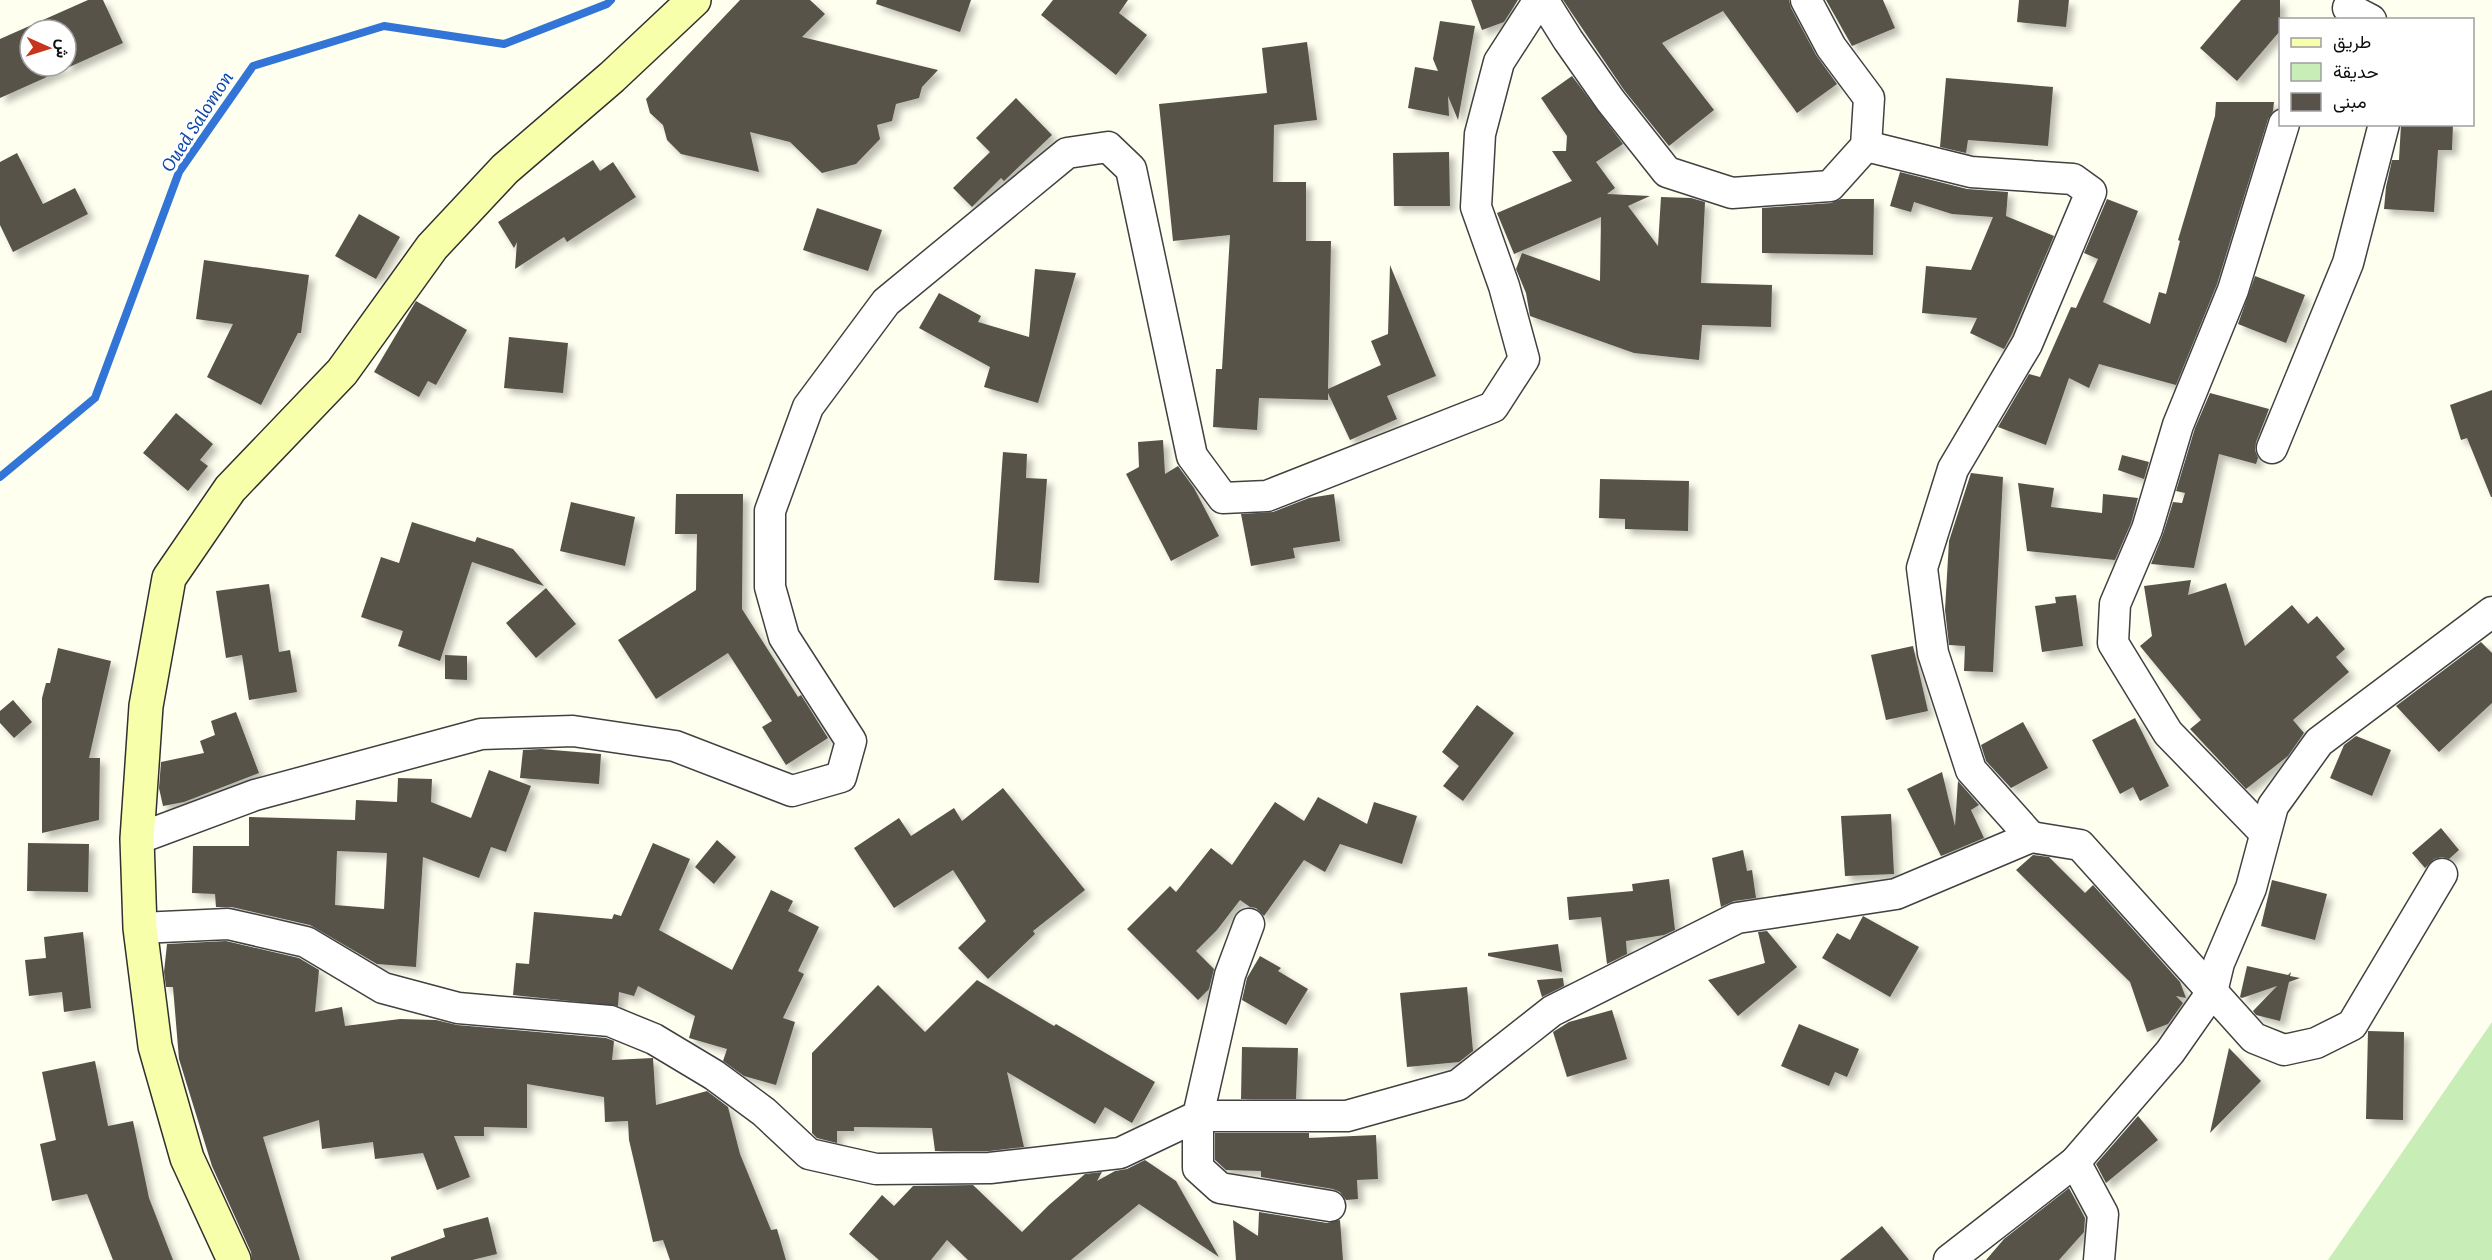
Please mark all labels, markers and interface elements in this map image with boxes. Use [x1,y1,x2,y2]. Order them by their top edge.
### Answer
north arrow [18,18,78,78]
legend [2279,18,2474,126]
text: طريق [2333,27,2371,54]
text: ش [51,39,76,59]
text: حديقة [2333,57,2379,84]
water label: Oued Salomon [153,65,239,177]
text: مبنى [2333,87,2367,114]

